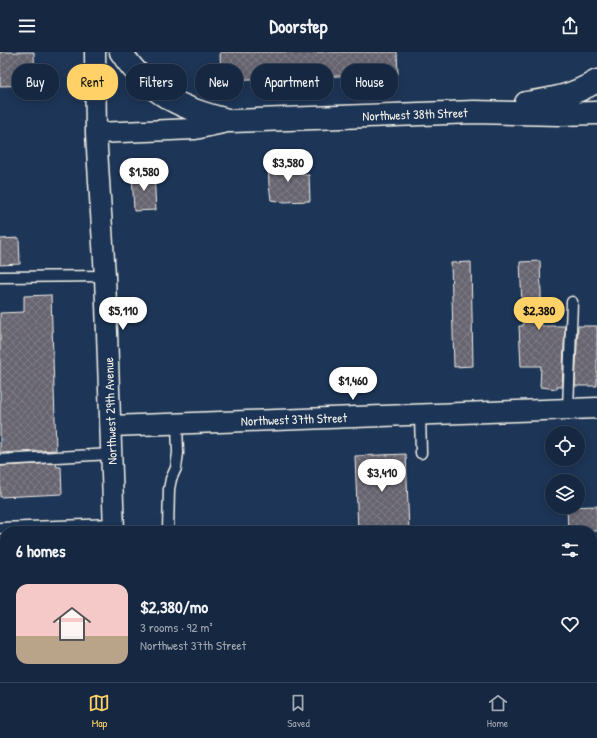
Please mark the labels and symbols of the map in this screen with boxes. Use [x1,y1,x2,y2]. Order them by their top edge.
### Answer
street label: Northwest 38th Street [362,103,468,125]
pin: $3,580 [255,149,321,183]
pin: $1,580 [111,158,177,192]
pin: $5,110 [90,297,156,331]
pin: $2,380 [506,297,572,331]
street label: Northwest 29th Avenue [99,357,121,465]
pin: $1,460 [320,367,386,401]
street label: Northwest 37th Street [241,408,348,430]
pin: $3,410 [349,459,415,493]

